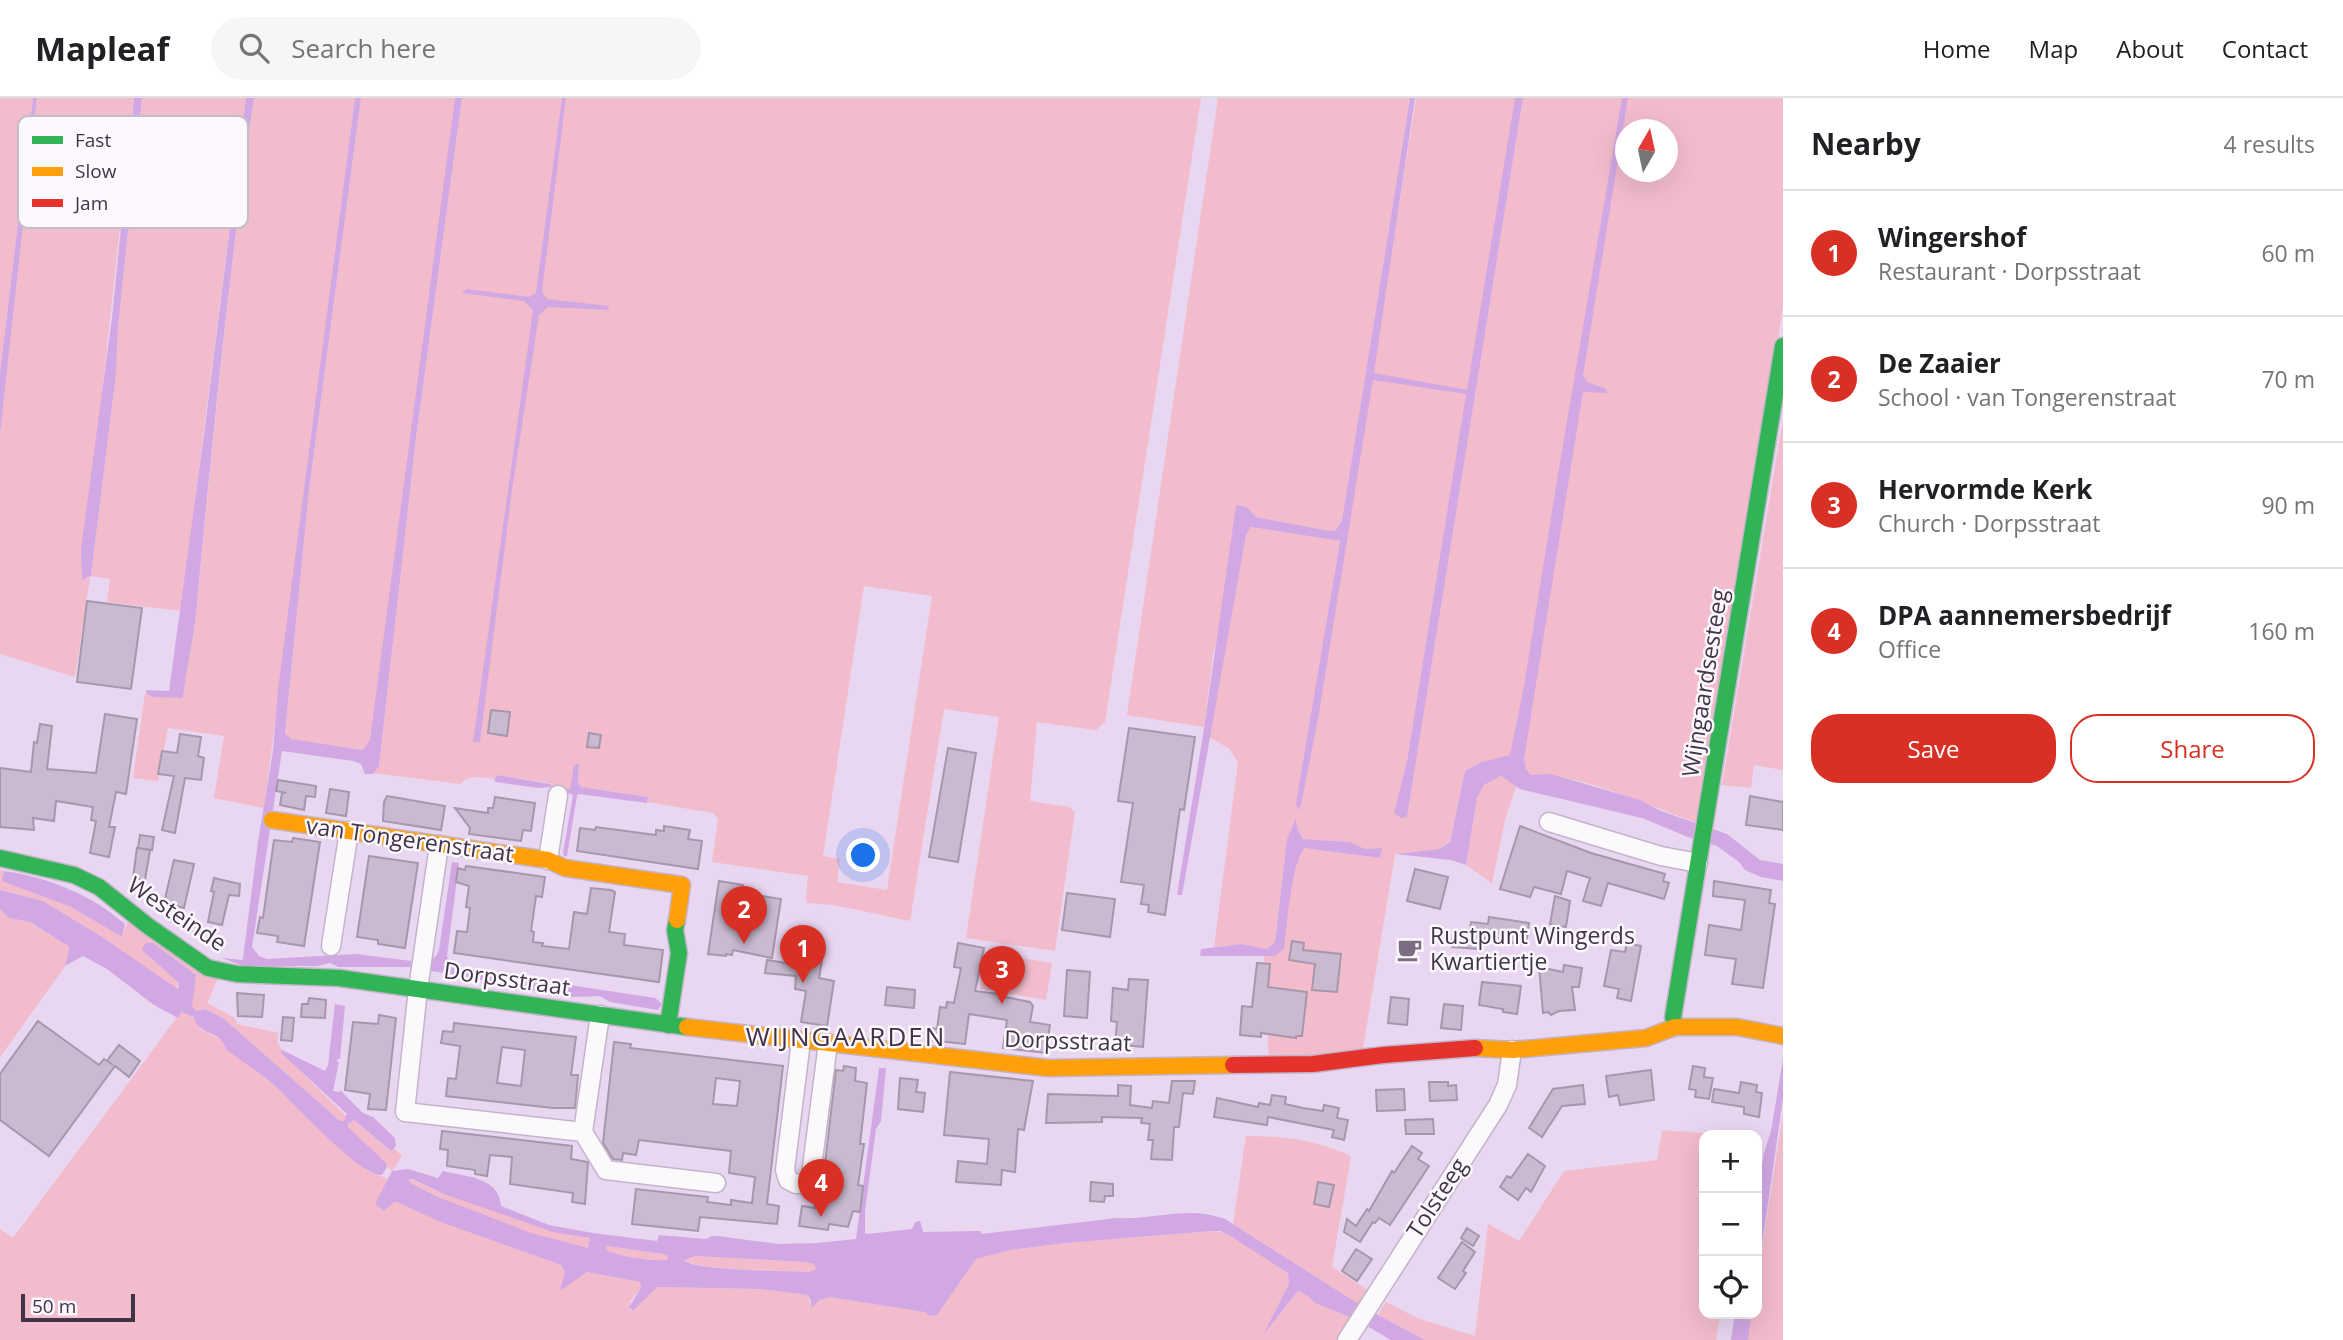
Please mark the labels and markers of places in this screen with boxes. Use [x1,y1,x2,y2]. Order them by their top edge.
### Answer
pin: 2 [721,886,767,944]
place label: Rustpunt Wingerds Kwartiertje [1430,919,1635,977]
pin: 1 [780,925,826,983]
cafe icon: Rustpunt Wingerds Kwartiertje [1396,935,1424,963]
pin: 3 [979,946,1025,1004]
pin: 4 [798,1159,844,1217]

